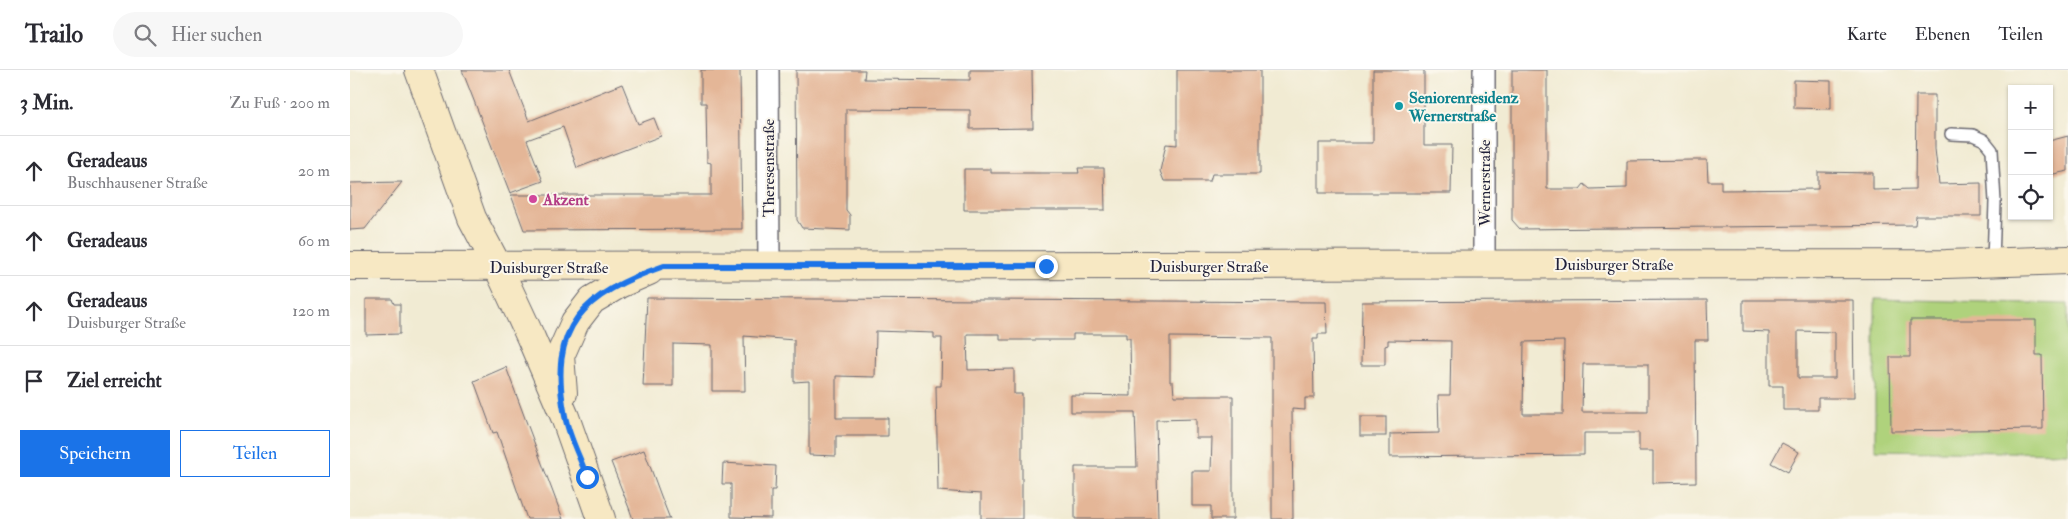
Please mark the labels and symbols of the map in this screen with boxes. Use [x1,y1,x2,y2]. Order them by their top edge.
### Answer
place label: Seniorenresidenz Wernerstraße [1408,88,1519,126]
marker: Seniorenresidenz Wernerstraße [1393,100,1405,112]
street label: Theresenstraße [759,118,779,217]
street label: Wernerstraße [1475,139,1495,227]
place label: Akzent [542,190,589,210]
marker: Akzent [527,193,539,205]
route end [1035,255,1058,278]
street label: Duisburger Straße [1555,255,1674,275]
street label: Duisburger Straße [1150,257,1269,277]
street label: Duisburger Straße [490,258,609,278]
route start [576,466,599,489]

